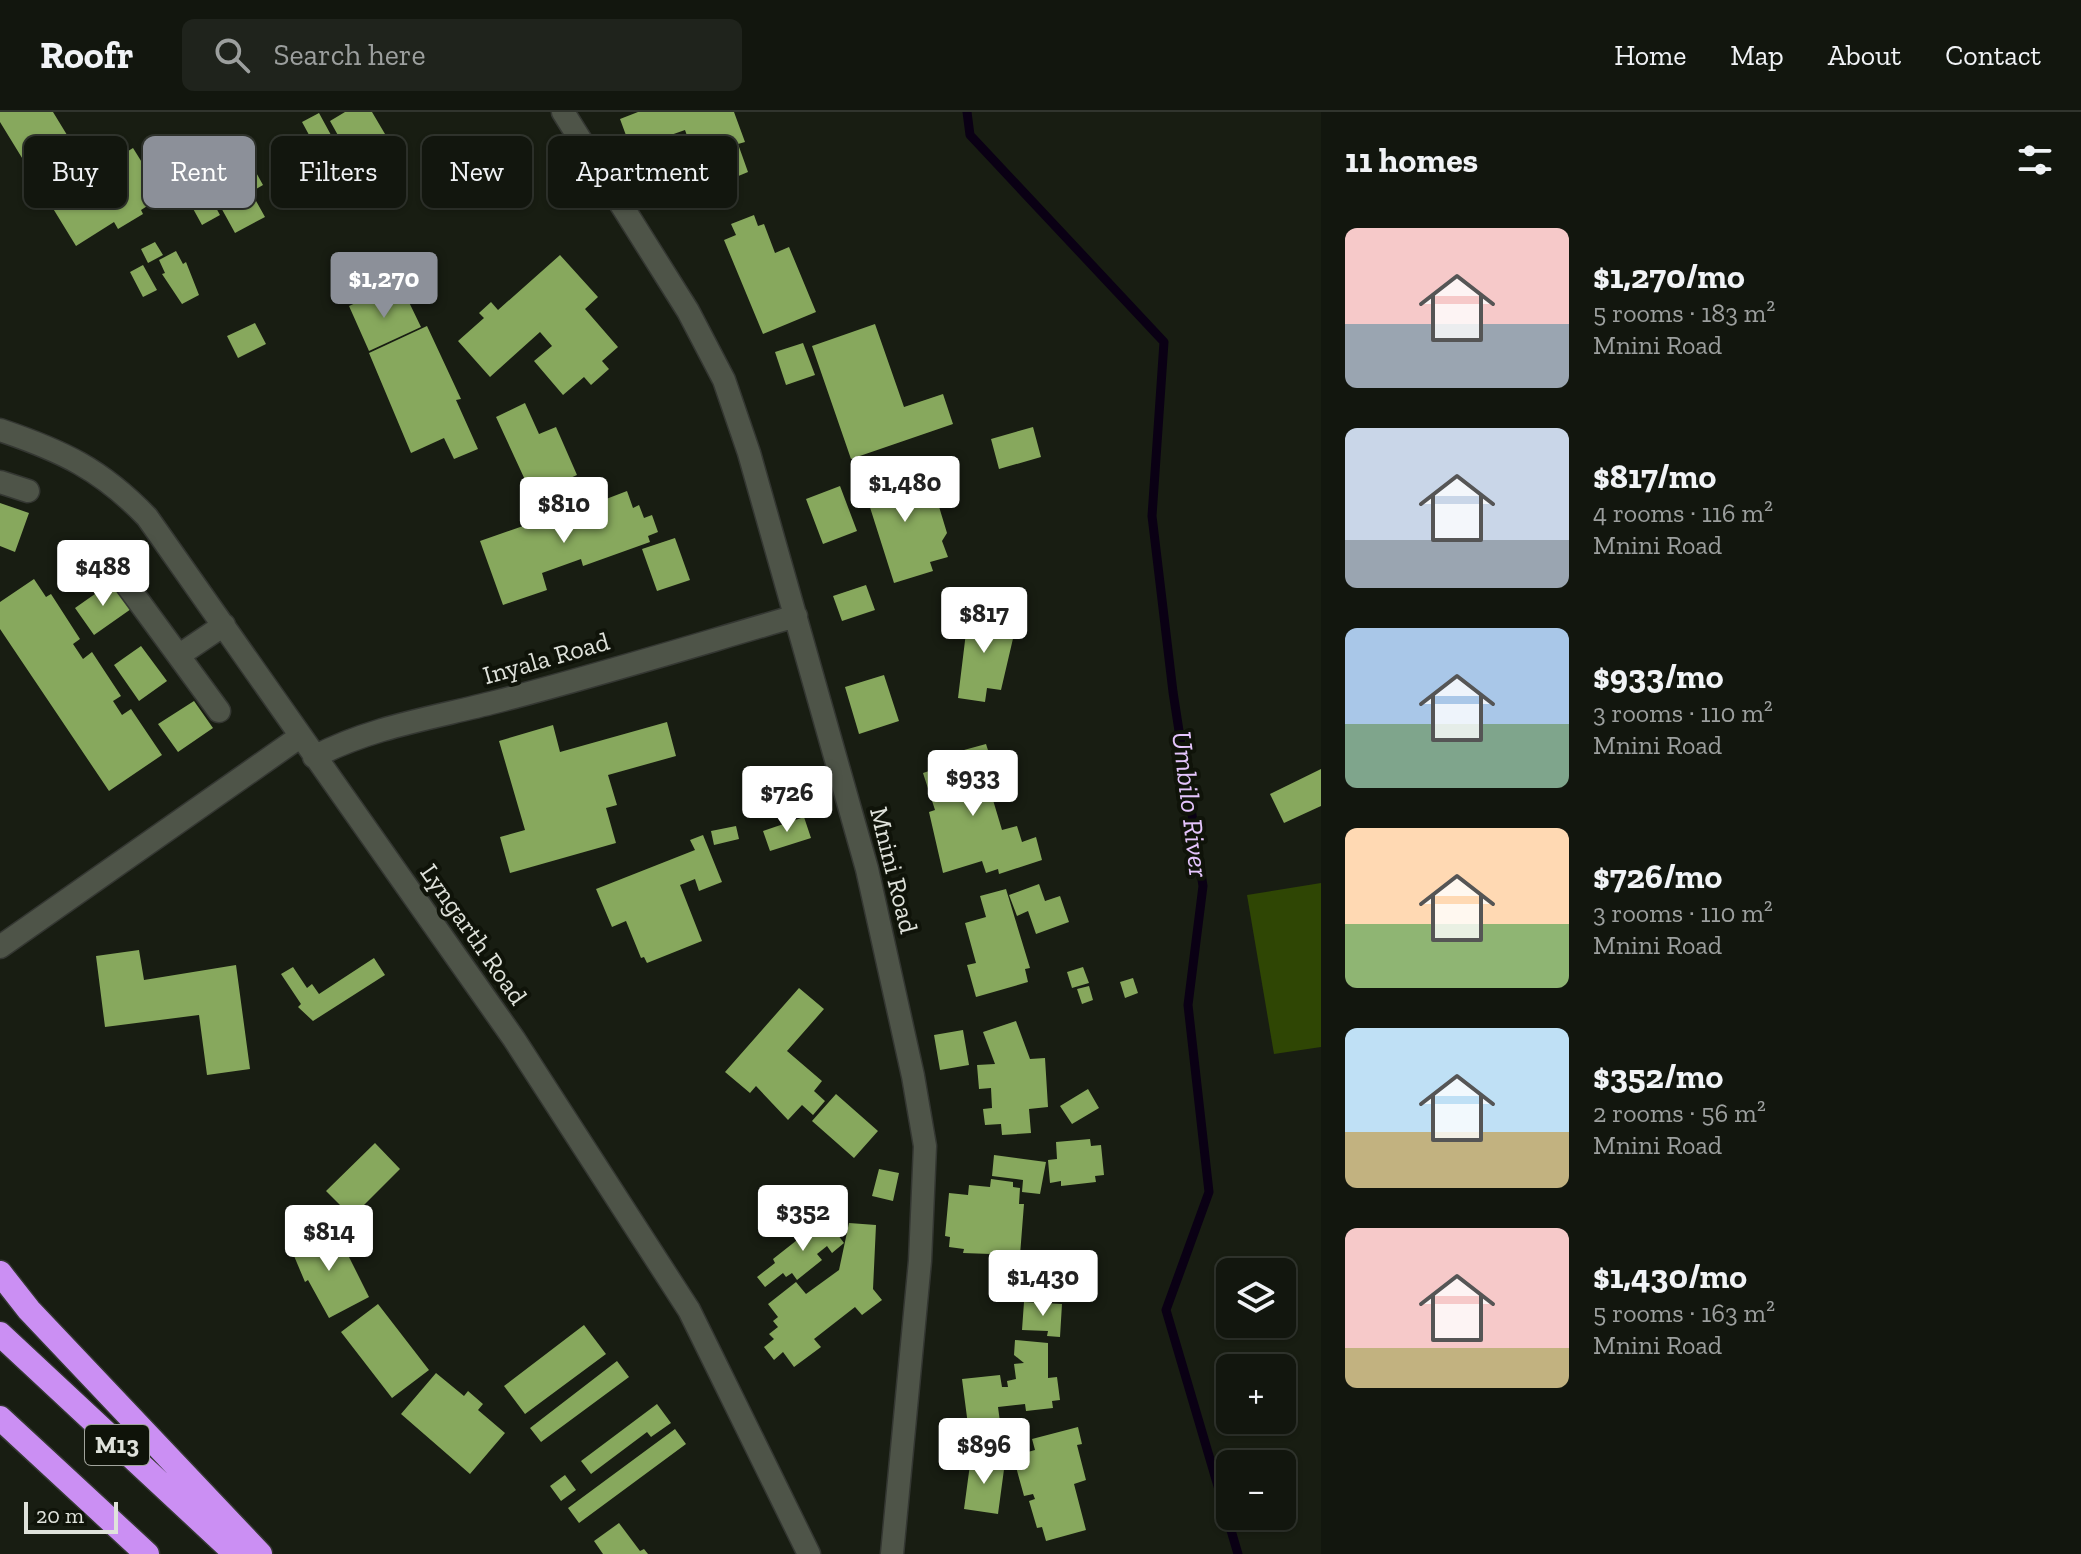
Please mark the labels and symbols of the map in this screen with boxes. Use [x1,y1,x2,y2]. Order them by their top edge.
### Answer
pin: $1,270 [319,252,449,320]
pin: $1,480 [840,456,970,524]
pin: $810 [517,477,611,545]
pin: $488 [56,540,150,608]
pin: $817 [937,587,1031,655]
street label: Inyala Road [479,625,613,691]
water label: Umbilo River [1165,729,1216,879]
pin: $933 [926,750,1020,818]
pin: $726 [740,766,834,834]
street label: Mnini Road [863,803,925,937]
street label: Lyngarth Road [414,857,534,1011]
pin: $352 [756,1185,850,1253]
pin: $814 [282,1205,376,1273]
pin: $1,430 [978,1250,1108,1318]
pin: $896 [937,1418,1031,1486]
road number: M13 [85,1425,149,1465]
scale bar [24,1498,118,1534]

